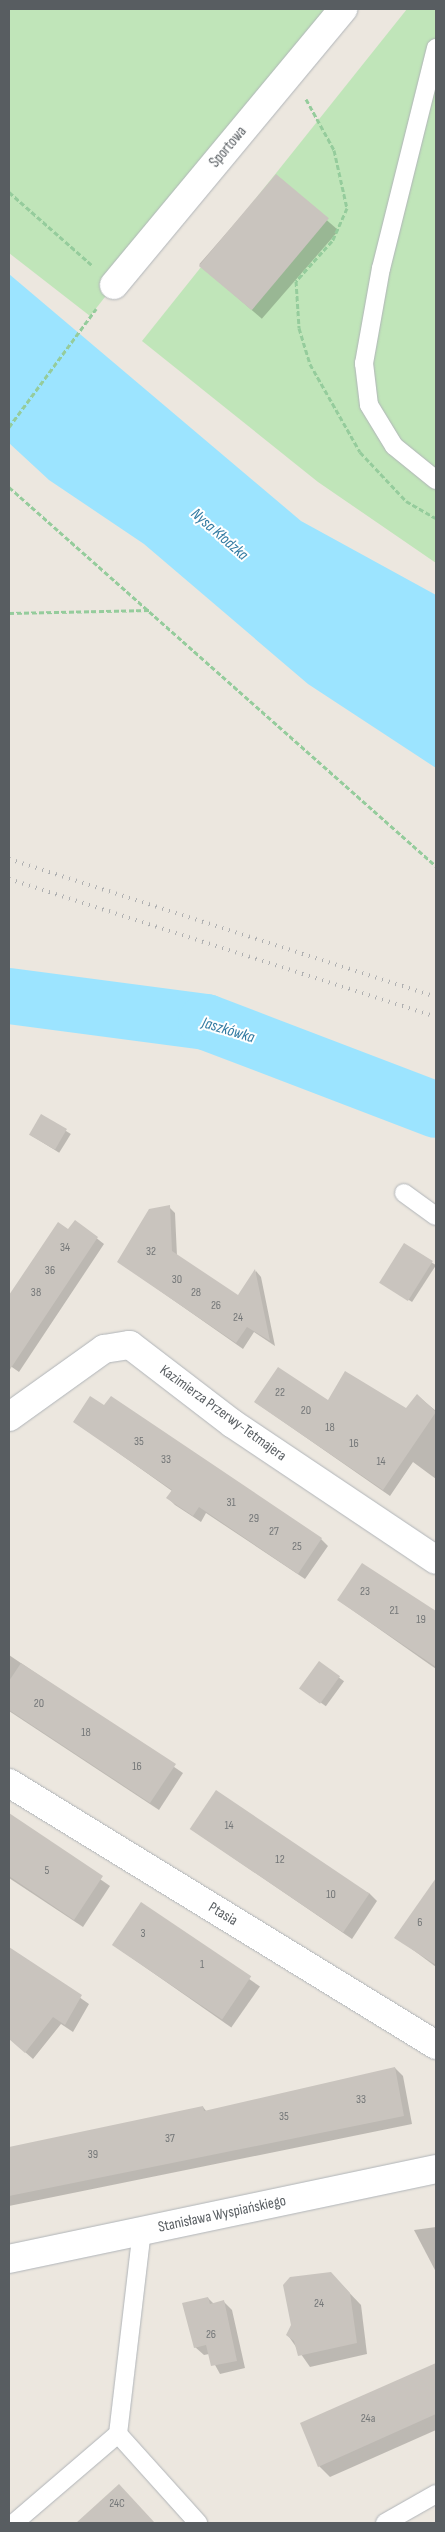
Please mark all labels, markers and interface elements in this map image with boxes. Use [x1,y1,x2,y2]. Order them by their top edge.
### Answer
street label: Sportowa [206,123,250,171]
water label: Nysa Kłodzka [186,505,252,565]
water label: Jaszkówka [199,1014,257,1048]
house number: 34 [60,1241,70,1255]
house number: 32 [146,1245,156,1259]
house number: 36 [45,1264,55,1278]
house number: 30 [172,1273,182,1287]
house number: 38 [31,1286,41,1300]
house number: 28 [191,1286,201,1300]
house number: 26 [211,1299,221,1313]
house number: 24 [233,1311,243,1325]
street label: Kazimierza Przerwy-Tetmajera [156,1361,290,1465]
house number: 22 [275,1386,285,1400]
house number: 20 [301,1404,311,1418]
house number: 18 [325,1421,335,1435]
house number: 35 [134,1435,144,1449]
house number: 16 [349,1437,359,1451]
house number: 33 [161,1453,171,1467]
house number: 14 [376,1455,386,1469]
house number: 31 [226,1496,236,1510]
house number: 29 [249,1512,259,1526]
house number: 27 [269,1525,279,1539]
house number: 25 [292,1540,302,1554]
house number: 23 [360,1585,370,1599]
house number: 21 [389,1604,399,1618]
house number: 19 [416,1613,426,1627]
house number: 20 [34,1697,44,1711]
house number: 18 [81,1726,91,1740]
house number: 16 [132,1760,142,1774]
house number: 14 [224,1819,234,1833]
house number: 12 [275,1853,285,1867]
house number: 5 [45,1864,49,1878]
house number: 10 [326,1888,336,1902]
street label: Ptasia [205,1898,241,1930]
house number: 6 [417,1916,423,1930]
house number: 3 [140,1927,146,1941]
house number: 1 [200,1958,204,1972]
house number: 33 [356,2093,366,2107]
house number: 35 [279,2110,289,2124]
house number: 37 [165,2132,175,2146]
house number: 39 [88,2148,98,2162]
street label: Stanisława Wyspiańskiego [156,2192,288,2236]
house number: 24 [314,2297,324,2311]
house number: 26 [206,2328,216,2342]
house number: 24a [361,2412,375,2426]
house number: 24C [109,2497,125,2511]

